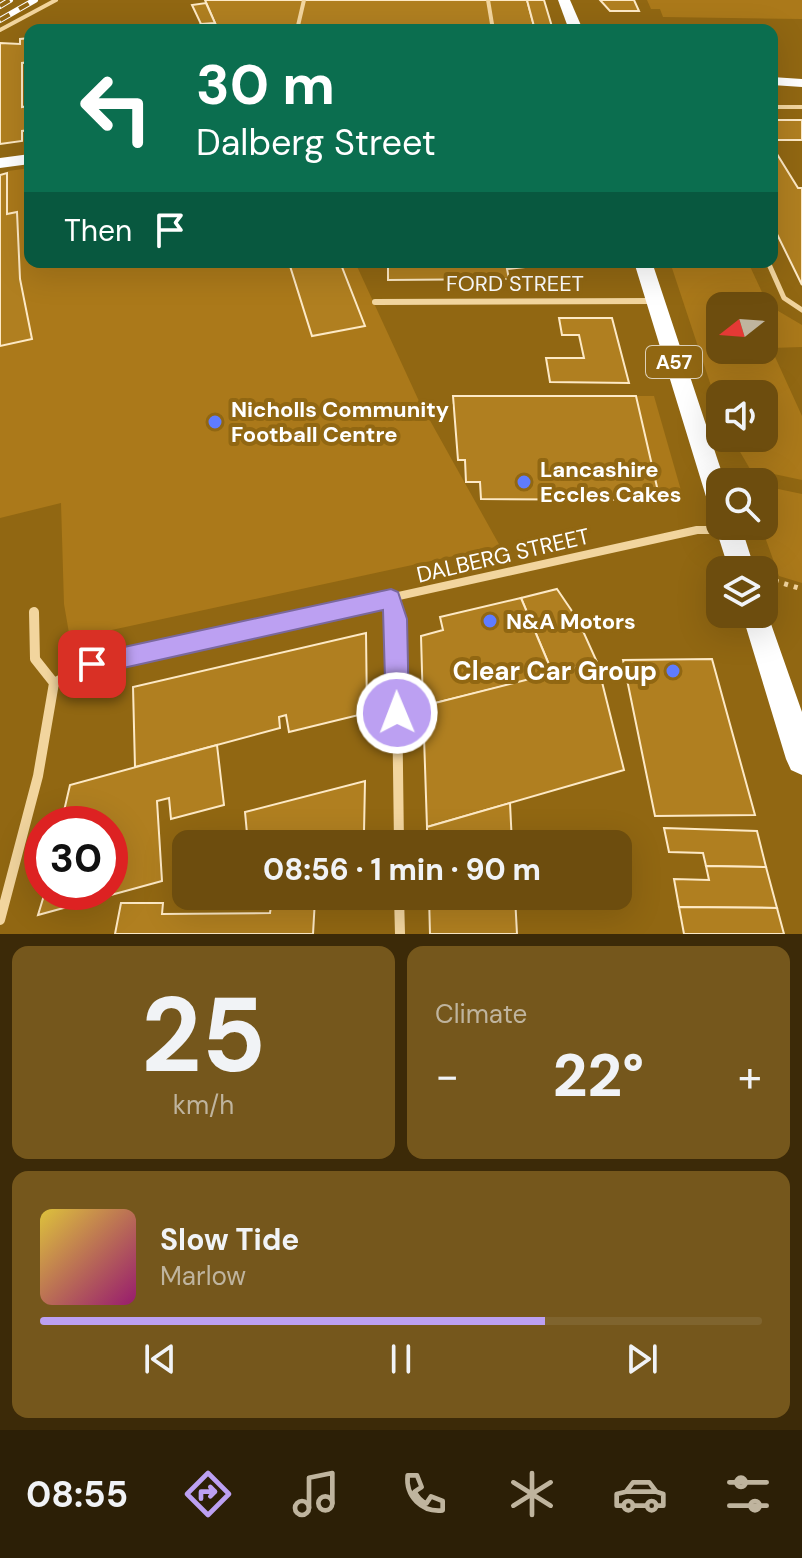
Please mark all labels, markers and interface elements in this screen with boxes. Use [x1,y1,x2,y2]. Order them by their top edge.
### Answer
text: 30 m [196,48,335,121]
icon: left [64,56,168,160]
text: Dalberg Street [196,119,436,166]
icon: arrive [148,208,192,252]
text: Then [64,211,132,250]
street label: FORD STREET [446,269,584,298]
north arrow [706,292,778,364]
map controls [706,292,778,628]
road number: A57 [646,346,702,378]
button: sound [706,380,778,452]
place label: Nicholls Community Football Centre [231,395,449,449]
marker: Nicholls Community Football Centre [206,413,224,431]
place label: Lancashire Eccles Cakes [540,455,681,509]
button: search [706,468,778,540]
marker: Lancashire Eccles Cakes [515,473,533,491]
street label: DALBERG STREET [414,522,592,589]
button: layers [706,556,778,628]
place label: N&A Motors [506,607,636,636]
marker: N&A Motors [481,612,499,630]
pin [58,630,126,698]
icon: arrive [70,642,114,686]
place label: Clear Car Group [453,654,657,688]
marker: Clear Car Group [664,662,682,680]
position arrow [355,671,439,755]
speed limit sign: 30 [24,806,128,910]
text: 08:56 · 1 min · 90 m [263,850,541,889]
text: 25 [141,968,266,1103]
text: Climate [435,997,527,1031]
text: 22° [553,1036,644,1115]
text: − [435,1047,459,1105]
text: + [738,1047,762,1105]
text: km/h [173,1088,234,1122]
text: Slow Tide [160,1220,299,1259]
text: Marlow [160,1259,246,1293]
icon: previous [138,1337,182,1381]
icon: pause [379,1337,423,1381]
icon: next [620,1337,664,1381]
icon: directions [180,1466,236,1522]
icon: music [288,1466,344,1522]
icon: phone [396,1466,452,1522]
icon: climate [504,1466,560,1522]
icon: car [612,1466,668,1522]
icon: filters [720,1466,776,1522]
text: 08:55 [26,1471,128,1518]

